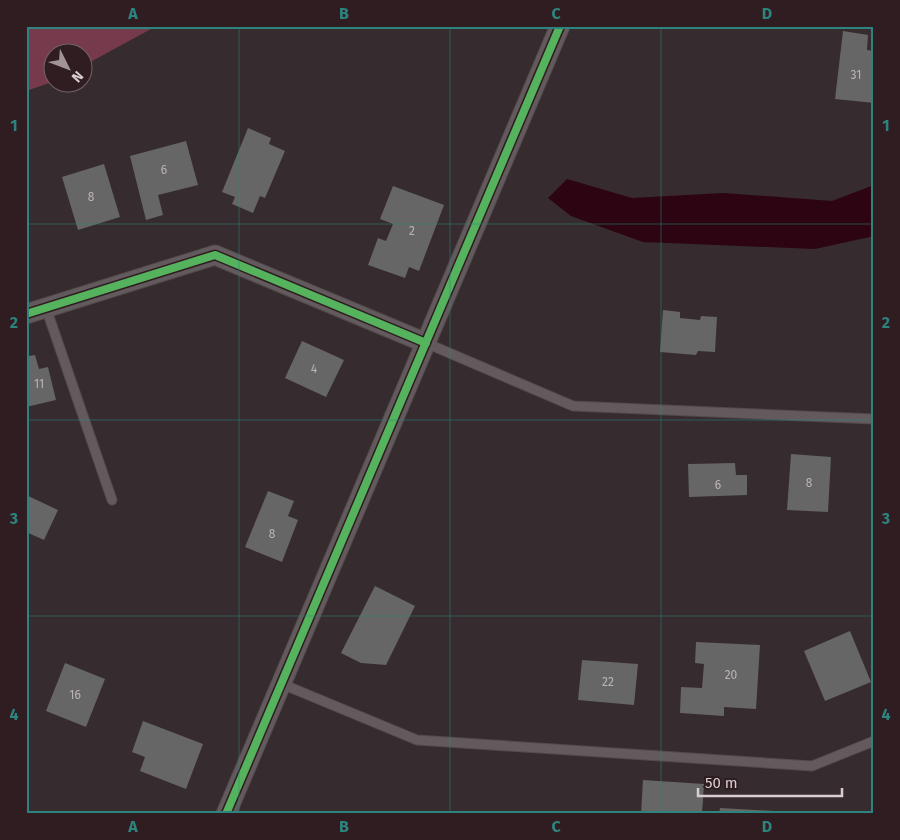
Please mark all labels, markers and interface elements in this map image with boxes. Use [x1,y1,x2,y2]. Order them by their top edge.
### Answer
text: A [127,4,138,23]
text: B [339,4,349,23]
text: C [551,4,561,23]
text: D [762,4,772,23]
north arrow [42,42,92,92]
text: N [68,67,87,86]
house number: 31 [851,68,861,82]
text: 1 [10,116,18,135]
text: 1 [882,116,890,135]
house number: 6 [161,163,167,177]
house number: 8 [88,190,95,204]
house number: 2 [409,224,415,238]
text: 2 [10,313,18,332]
text: 2 [882,313,890,332]
house number: 4 [311,362,318,376]
house number: 11 [34,377,44,391]
house number: 8 [806,476,813,490]
house number: 6 [715,478,721,492]
text: 3 [9,509,18,528]
text: 3 [881,509,890,528]
house number: 8 [269,527,276,541]
house number: 20 [725,668,738,682]
house number: 22 [602,675,614,689]
house number: 16 [69,688,81,702]
text: 4 [9,705,19,724]
text: 4 [881,705,891,724]
scale bar [698,765,841,797]
text: 50 m [705,774,738,792]
text: A [127,817,138,836]
text: B [339,817,349,836]
text: C [551,817,561,836]
text: D [762,817,772,836]

